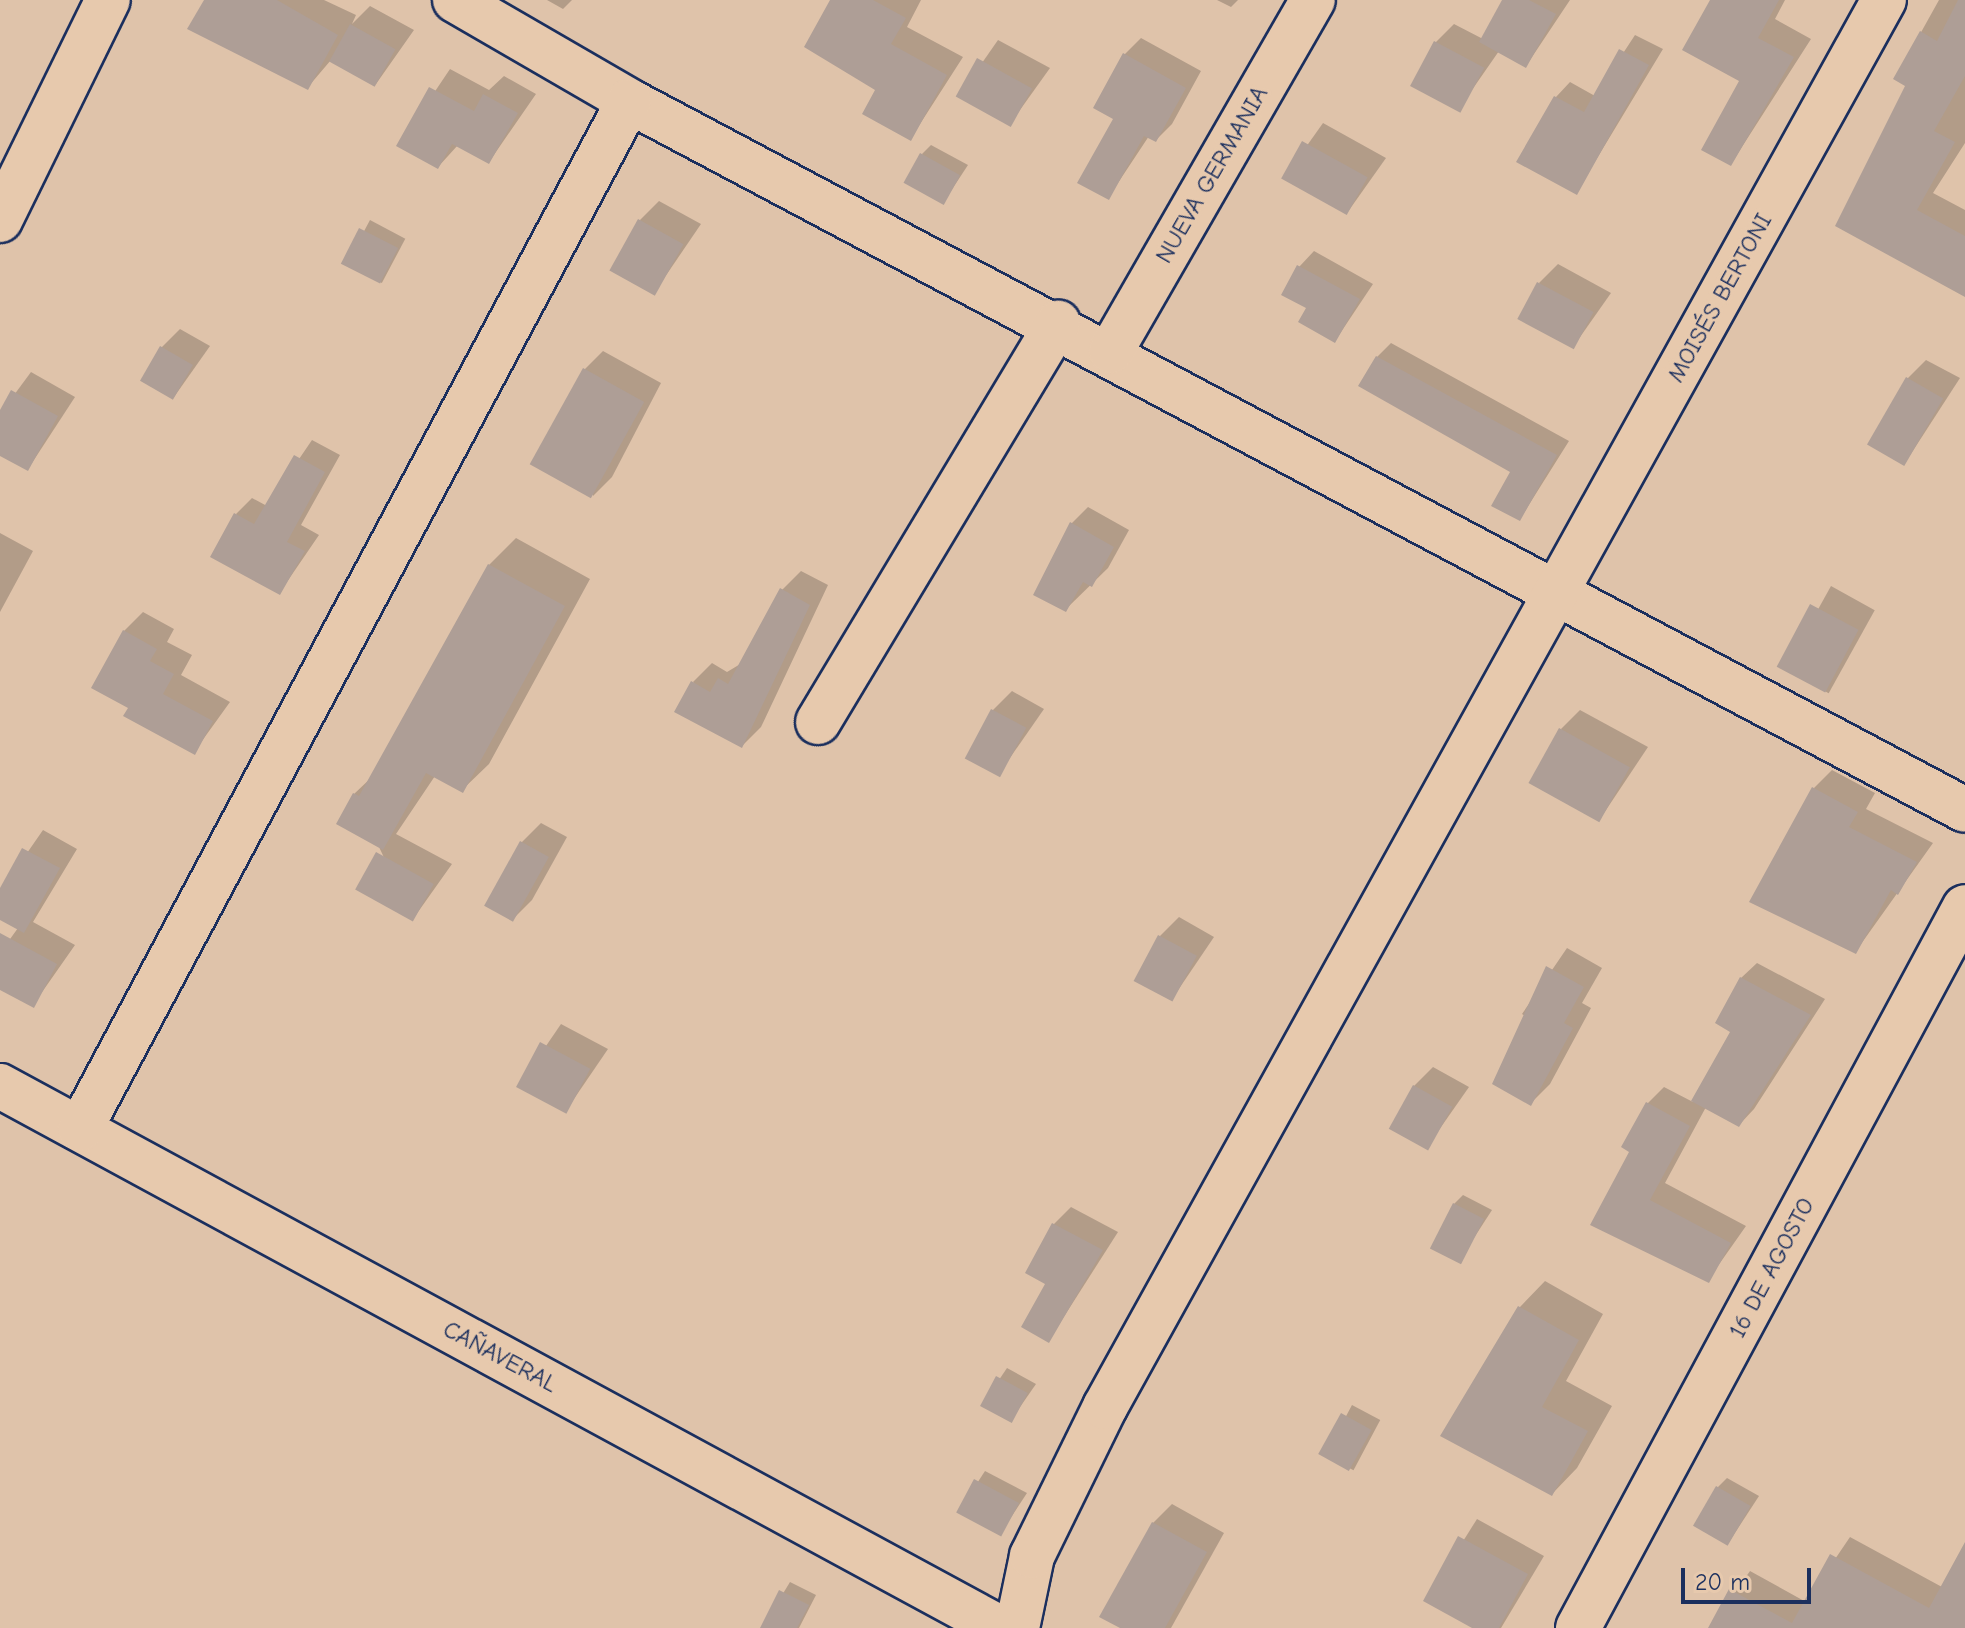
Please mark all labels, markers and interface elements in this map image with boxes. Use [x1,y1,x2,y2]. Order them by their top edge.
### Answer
street label: NUEVA GERMANIA [1150,81,1274,269]
street label: MOISÉS BERTONI [1662,209,1778,387]
street label: 16 DE AGOSTO [1723,1193,1821,1343]
street label: CAÑAVERAL [438,1315,562,1399]
scale bar [1685,1552,1815,1602]
text: 20 m [1695,1568,1750,1596]

